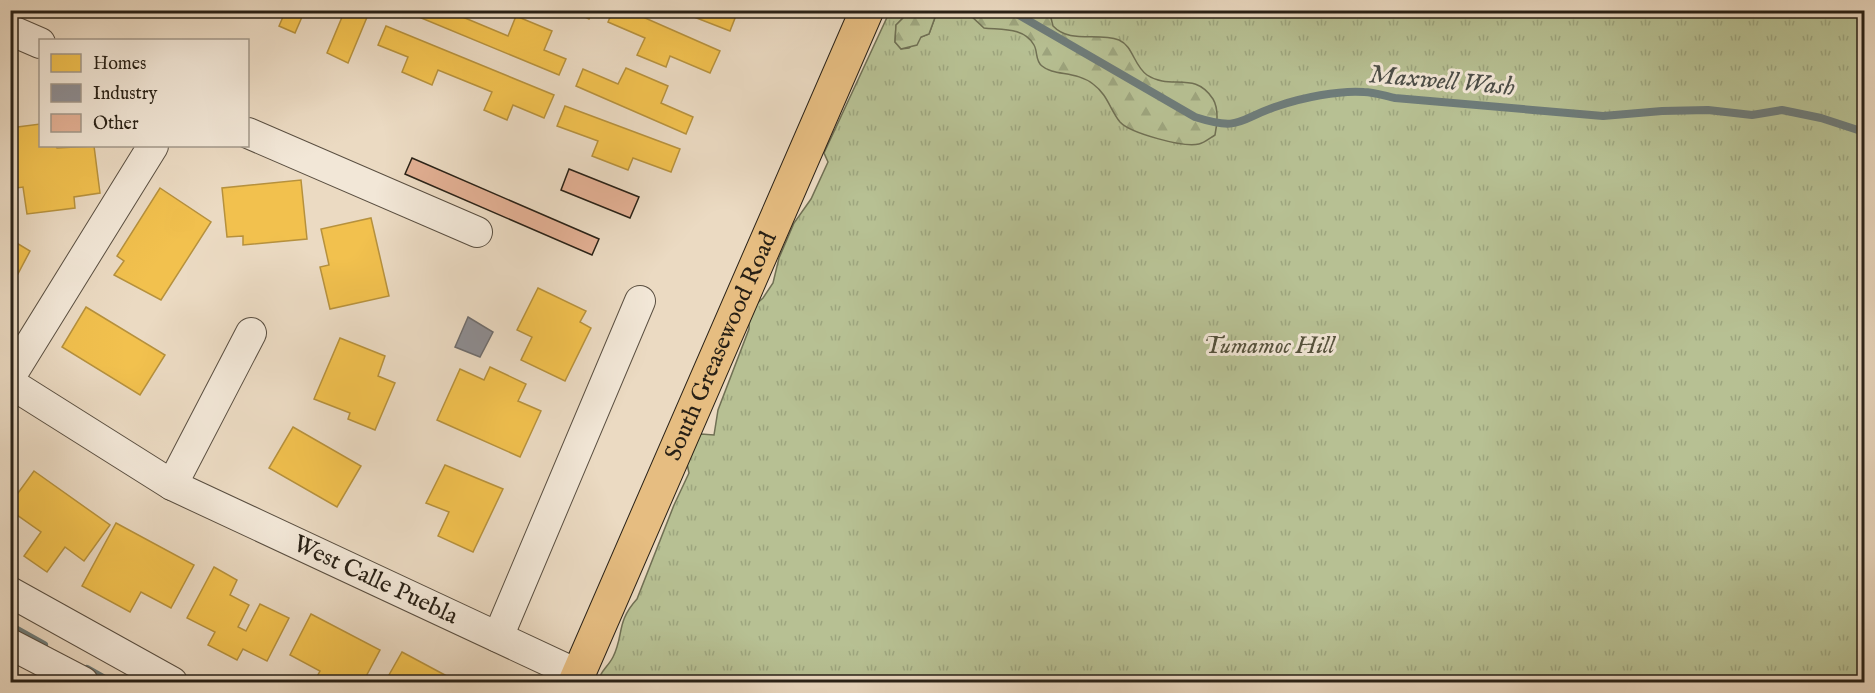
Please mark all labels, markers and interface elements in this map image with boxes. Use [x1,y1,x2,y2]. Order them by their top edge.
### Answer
legend [39,39,249,147]
text: Homes [93,53,146,76]
water label: Maxwell Wash [1368,58,1516,104]
text: Industry [93,83,157,106]
text: Other [93,113,139,136]
street label: South Greasewood Road [658,227,784,465]
park label: Tumamoc Hill [1204,331,1337,362]
street label: West Calle Puebla [288,528,463,632]

